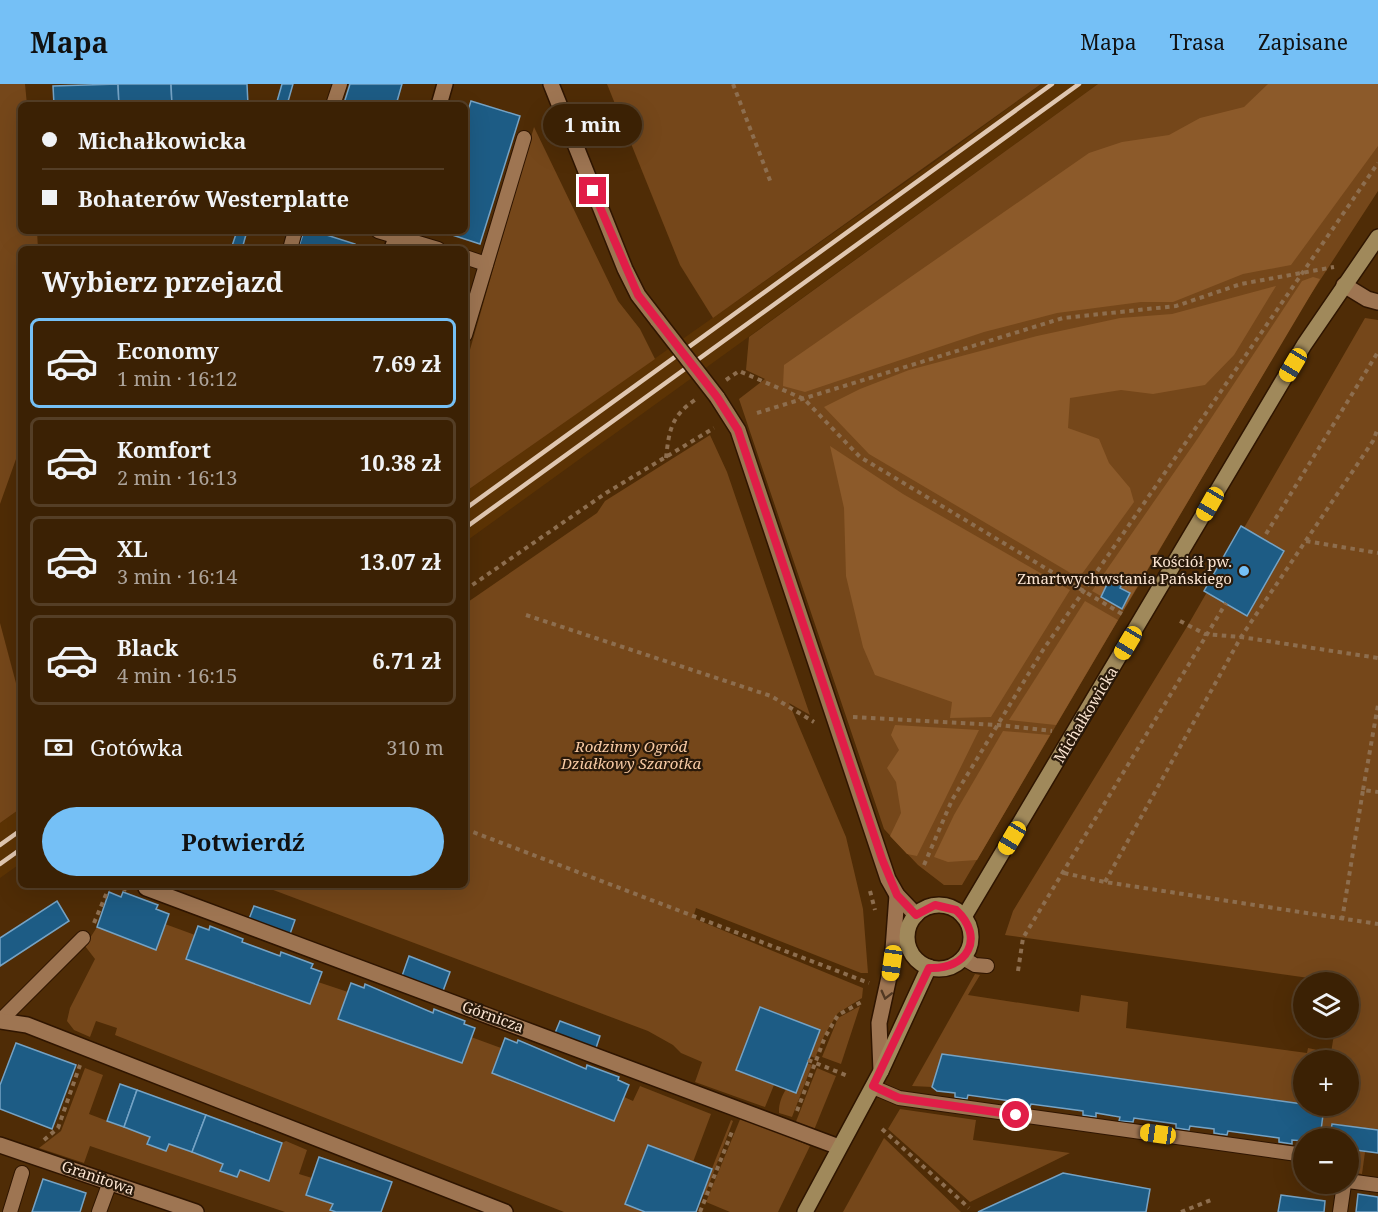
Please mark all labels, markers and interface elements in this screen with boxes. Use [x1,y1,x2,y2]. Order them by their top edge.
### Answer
text: Mapa [30,23,108,61]
text: Mapa [1080,28,1137,56]
text: Trasa [1170,28,1225,56]
text: Zapisane [1258,28,1348,56]
callout: 1 min [544,104,642,146]
text: 1 min [564,111,621,138]
text: Michałkowicka [78,125,246,155]
route end [579,177,606,204]
text: Bohaterów Westerplatte [78,183,349,213]
text: Wybierz przejazd [42,263,283,300]
text: Economy [117,335,219,365]
icon: car [45,336,99,390]
car [1276,345,1310,385]
text: 7.69 zł [372,348,441,378]
text: 1 min · 16:12 [117,365,237,392]
text: Komfort [117,434,211,464]
icon: car [45,435,99,489]
text: 10.38 zł [360,447,441,477]
text: 2 min · 16:13 [117,464,237,491]
car [1193,484,1227,524]
text: XL [117,533,148,563]
icon: car [45,534,99,588]
text: 13.07 zł [360,546,441,576]
place label: Kościół pw. Zmartwychwstania Pańskiego [1017,551,1232,588]
text: 3 min · 16:14 [117,563,237,590]
marker: Kościół pw. Zmartwychwstania Pańskiego [1237,564,1251,578]
car [1111,623,1145,663]
text: Black [117,632,178,662]
icon: car [45,633,99,687]
text: 6.71 zł [372,645,441,675]
text: 4 min · 16:15 [117,662,237,689]
street label: Michałkowicka [1049,663,1122,766]
icon: cash [42,731,75,764]
text: Gotówka [90,732,183,762]
text: 310 m [386,734,444,761]
park label: Rodzinny Ogród Działkowy Szarotka [560,736,701,773]
button: Potwierdź [42,807,444,876]
car [995,818,1029,858]
car [881,944,903,982]
map controls [1293,972,1359,1194]
button: layers [1293,972,1359,1038]
one-way arrow [881,990,894,1000]
street label: Górnicza [460,996,527,1036]
button: + [1293,1050,1359,1116]
route start [1002,1101,1029,1128]
car [1139,1123,1177,1145]
button: − [1293,1128,1359,1194]
street label: Granitowa [59,1155,137,1199]

